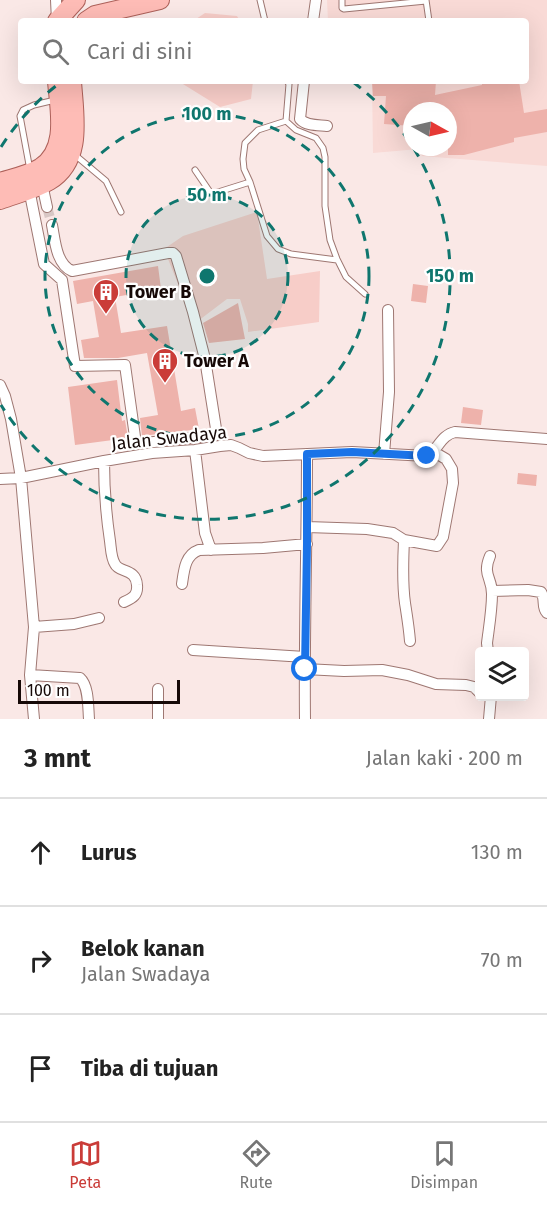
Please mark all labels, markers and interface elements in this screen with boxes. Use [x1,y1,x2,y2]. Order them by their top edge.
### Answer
search box [18,18,529,84]
icon: search [39,35,72,68]
text: Cari di sini [87,38,192,65]
north arrow [403,102,457,156]
text: 100 m [183,103,231,125]
text: 50 m [187,184,227,206]
text: 150 m [426,265,474,287]
centre of rings [197,266,217,286]
building icon: Tower B [91,277,121,315]
place label: Tower B [126,281,191,303]
building icon: Tower A [150,346,180,384]
place label: Tower A [184,350,249,372]
street label: Jalan Swadaya [110,421,228,455]
route end [413,442,439,468]
map controls [475,647,529,701]
button: layers [475,647,529,701]
route start [291,655,317,681]
scale bar [18,677,180,704]
text: 100 m [27,681,70,700]
text: 3 mnt [24,743,91,774]
text: Jalan kaki · 200 m [366,746,523,770]
icon: ahead [24,836,57,869]
text: Lurus [81,839,137,866]
text: 130 m [471,840,523,864]
text: Belok kanan [81,935,205,962]
icon: right [24,944,57,977]
text: 70 m [481,948,523,972]
text: Jalan Swadaya [81,962,210,986]
icon: arrive [24,1052,57,1085]
text: Tiba di tujuan [81,1055,218,1082]
tab: Peta [69,1137,102,1192]
tab: Rute [239,1137,273,1192]
tab: Disimpan [410,1137,478,1192]

